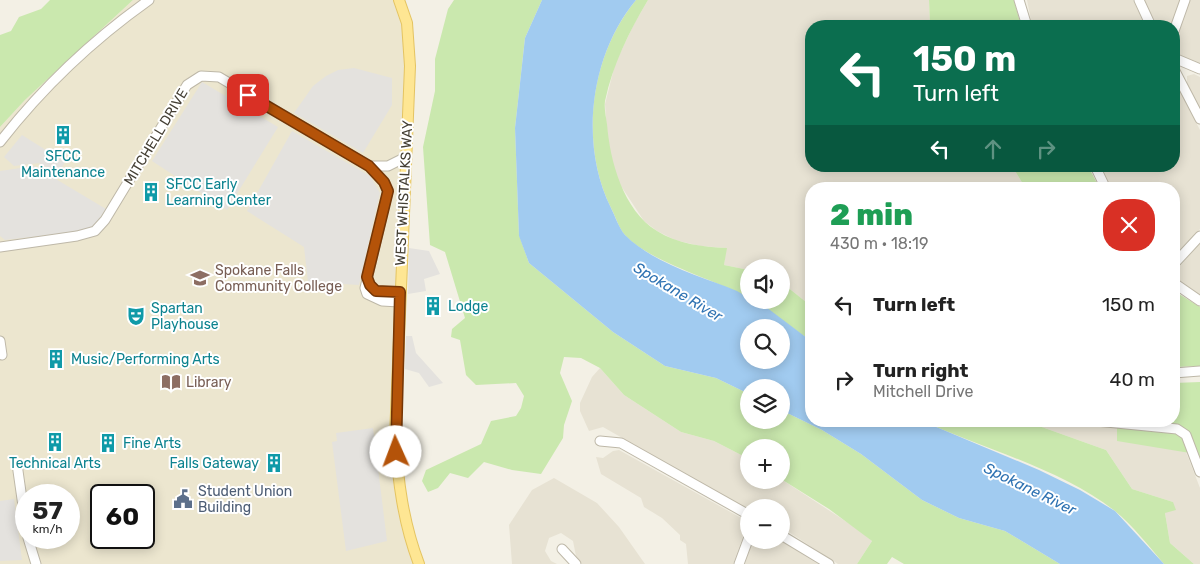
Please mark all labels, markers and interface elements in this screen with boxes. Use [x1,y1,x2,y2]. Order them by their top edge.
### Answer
text: 150 m [913,38,1016,80]
icon: left [830,40,895,105]
pin [227,74,269,116]
text: Turn left [913,80,999,107]
icon: arrive [234,81,262,109]
street label: MITCHELL DRIVE [120,86,192,188]
street label: WEST WHISTALKS WAY [392,120,416,266]
building icon: SFCC Maintenance [52,124,74,146]
icon: left [926,135,954,163]
icon: ahead [979,135,1007,163]
icon: right [1032,135,1060,163]
place label: SFCC Maintenance [21,148,105,181]
place label: SFCC Early Learning Center [166,176,272,209]
building icon: SFCC Early Learning Center [140,181,162,203]
text: 2 min [830,197,913,233]
button: close [1103,199,1155,251]
text: 430 m · 18:19 [830,234,928,253]
water label: Spokane River [630,259,727,326]
map controls [740,259,790,549]
button: sound [740,259,790,309]
place label: Spokane Falls Community College [215,262,342,295]
school or university icon: Spokane Falls Community College [189,267,211,289]
icon: left [830,291,858,319]
text: Turn left [873,293,955,316]
text: 150 m [1102,293,1155,316]
building icon: Lodge [422,295,444,317]
place label: Lodge [448,298,488,315]
place label: Spartan Playhouse [151,300,219,333]
theatre icon: Spartan Playhouse [125,305,147,327]
button: search [740,319,790,369]
building icon: Music/Performing Arts [45,348,67,370]
place label: Music/Performing Arts [71,351,220,368]
text: Turn right [873,359,968,382]
icon: right [830,366,858,394]
text: 40 m [1110,368,1155,391]
library icon: Library [160,371,182,393]
place label: Library [186,374,232,391]
button: layers [740,379,790,429]
text: Mitchell Drive [873,382,974,401]
position arrow [369,425,421,477]
building icon: Technical Arts [44,431,66,453]
building icon: Fine Arts [97,432,119,454]
place label: Fine Arts [123,435,181,452]
button: + [740,439,790,489]
building icon: Falls Gateway [263,452,285,474]
place label: Technical Arts [9,455,101,472]
place label: Falls Gateway [169,455,259,472]
water label: Spokane River [981,459,1080,520]
place label: Student Union Building [198,483,292,516]
speed limit sign: 60 [90,484,155,549]
public building icon: Student Union Building [172,488,194,510]
text: 57 [32,496,63,525]
button: − [740,499,790,549]
text: km/h [33,522,62,536]

